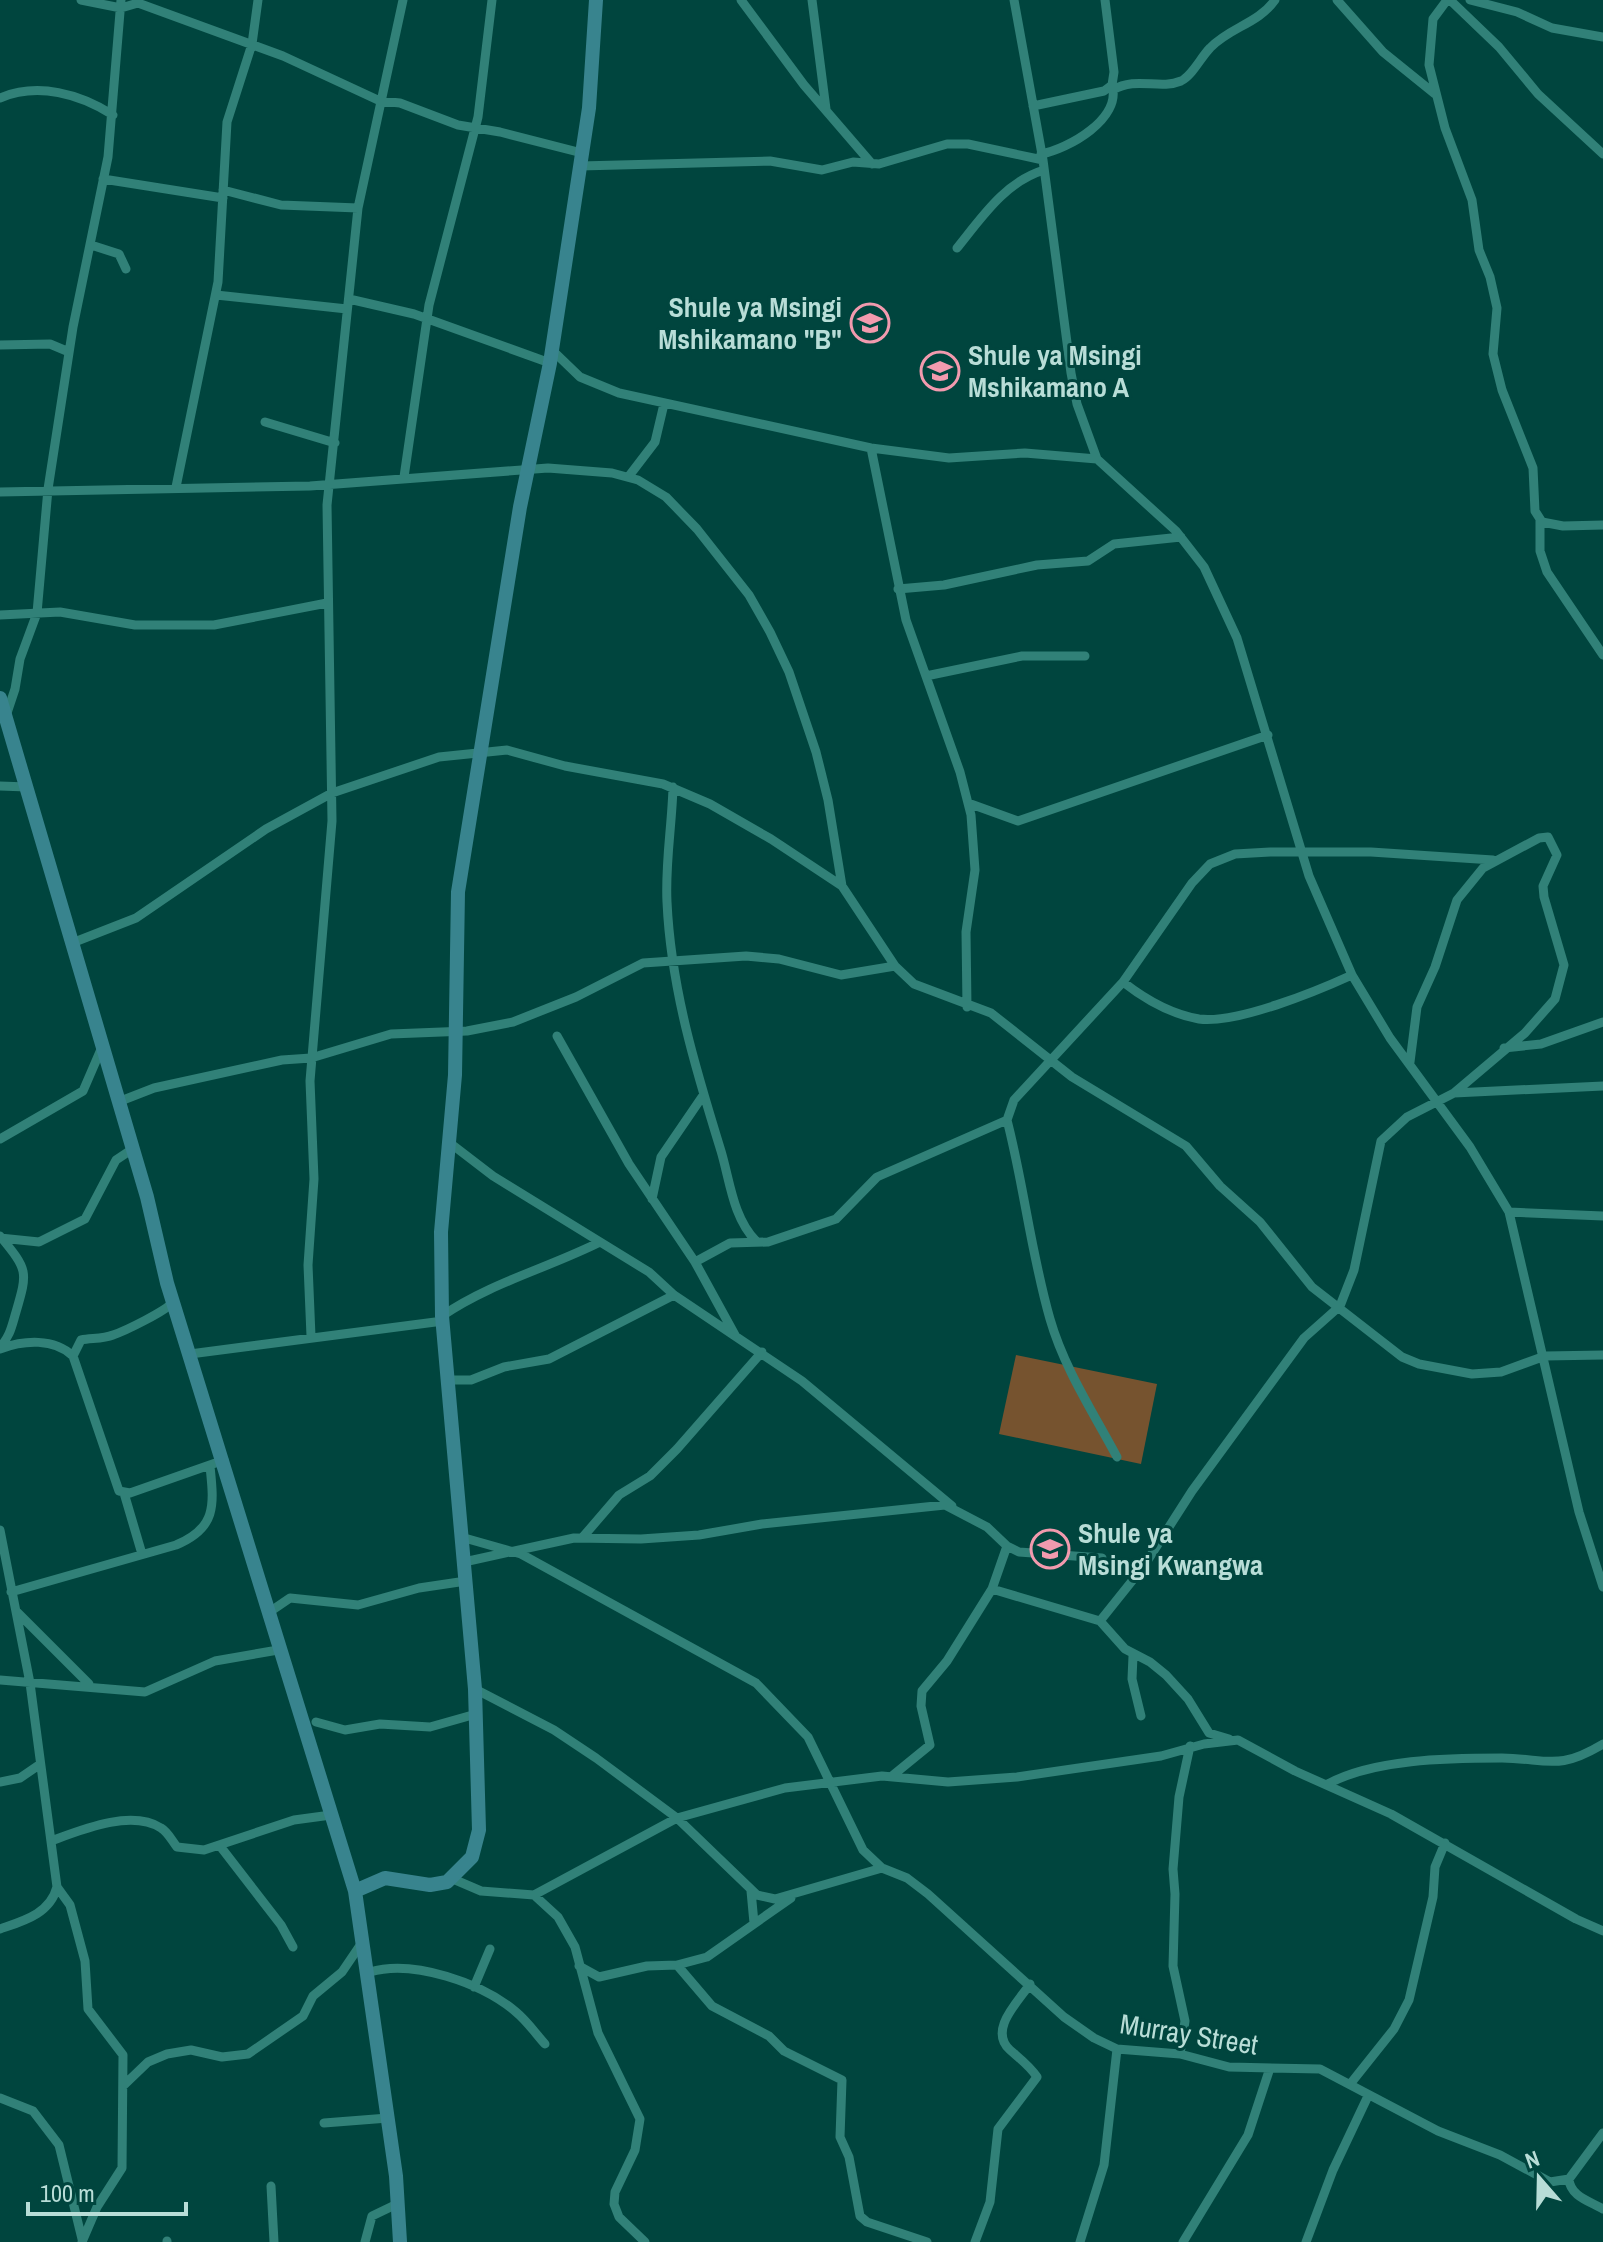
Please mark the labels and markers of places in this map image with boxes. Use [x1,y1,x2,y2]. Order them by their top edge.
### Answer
place label: Shule ya Msingi Mshikamano "B" [658,288,842,358]
school or university icon: Shule ya Msingi Mshikamano "B" [849,302,891,344]
place label: Shule ya Msingi Mshikamano A [968,336,1142,406]
school or university icon: Shule ya Msingi Mshikamano A [919,350,961,392]
place label: Shule ya Msingi Kwangwa [1078,1514,1263,1584]
school or university icon: Shule ya Msingi Kwangwa [1029,1528,1071,1570]

